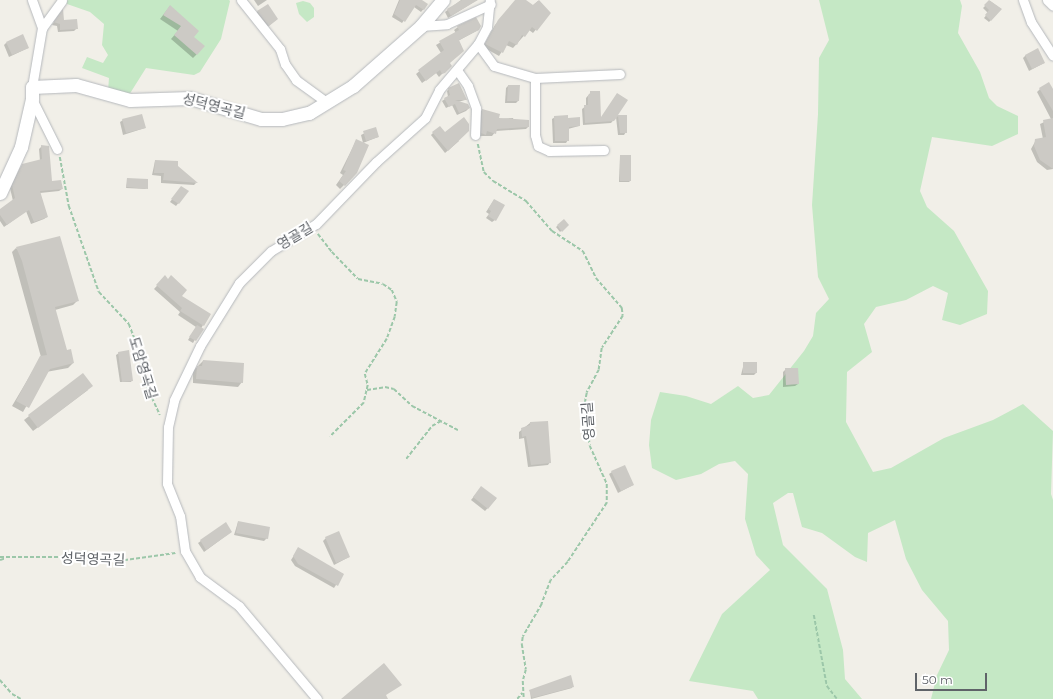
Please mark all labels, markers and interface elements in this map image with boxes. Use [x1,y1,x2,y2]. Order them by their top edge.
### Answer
street label: 성덕영곡길 [181,90,247,122]
street label: 영골길 [274,219,316,253]
street label: 도암영곡길 [126,335,160,401]
street label: 영골길 [578,401,598,441]
street label: 성덕영곡길 [61,549,125,569]
scale bar [917,665,989,691]
text: 50 m [922,672,953,687]

